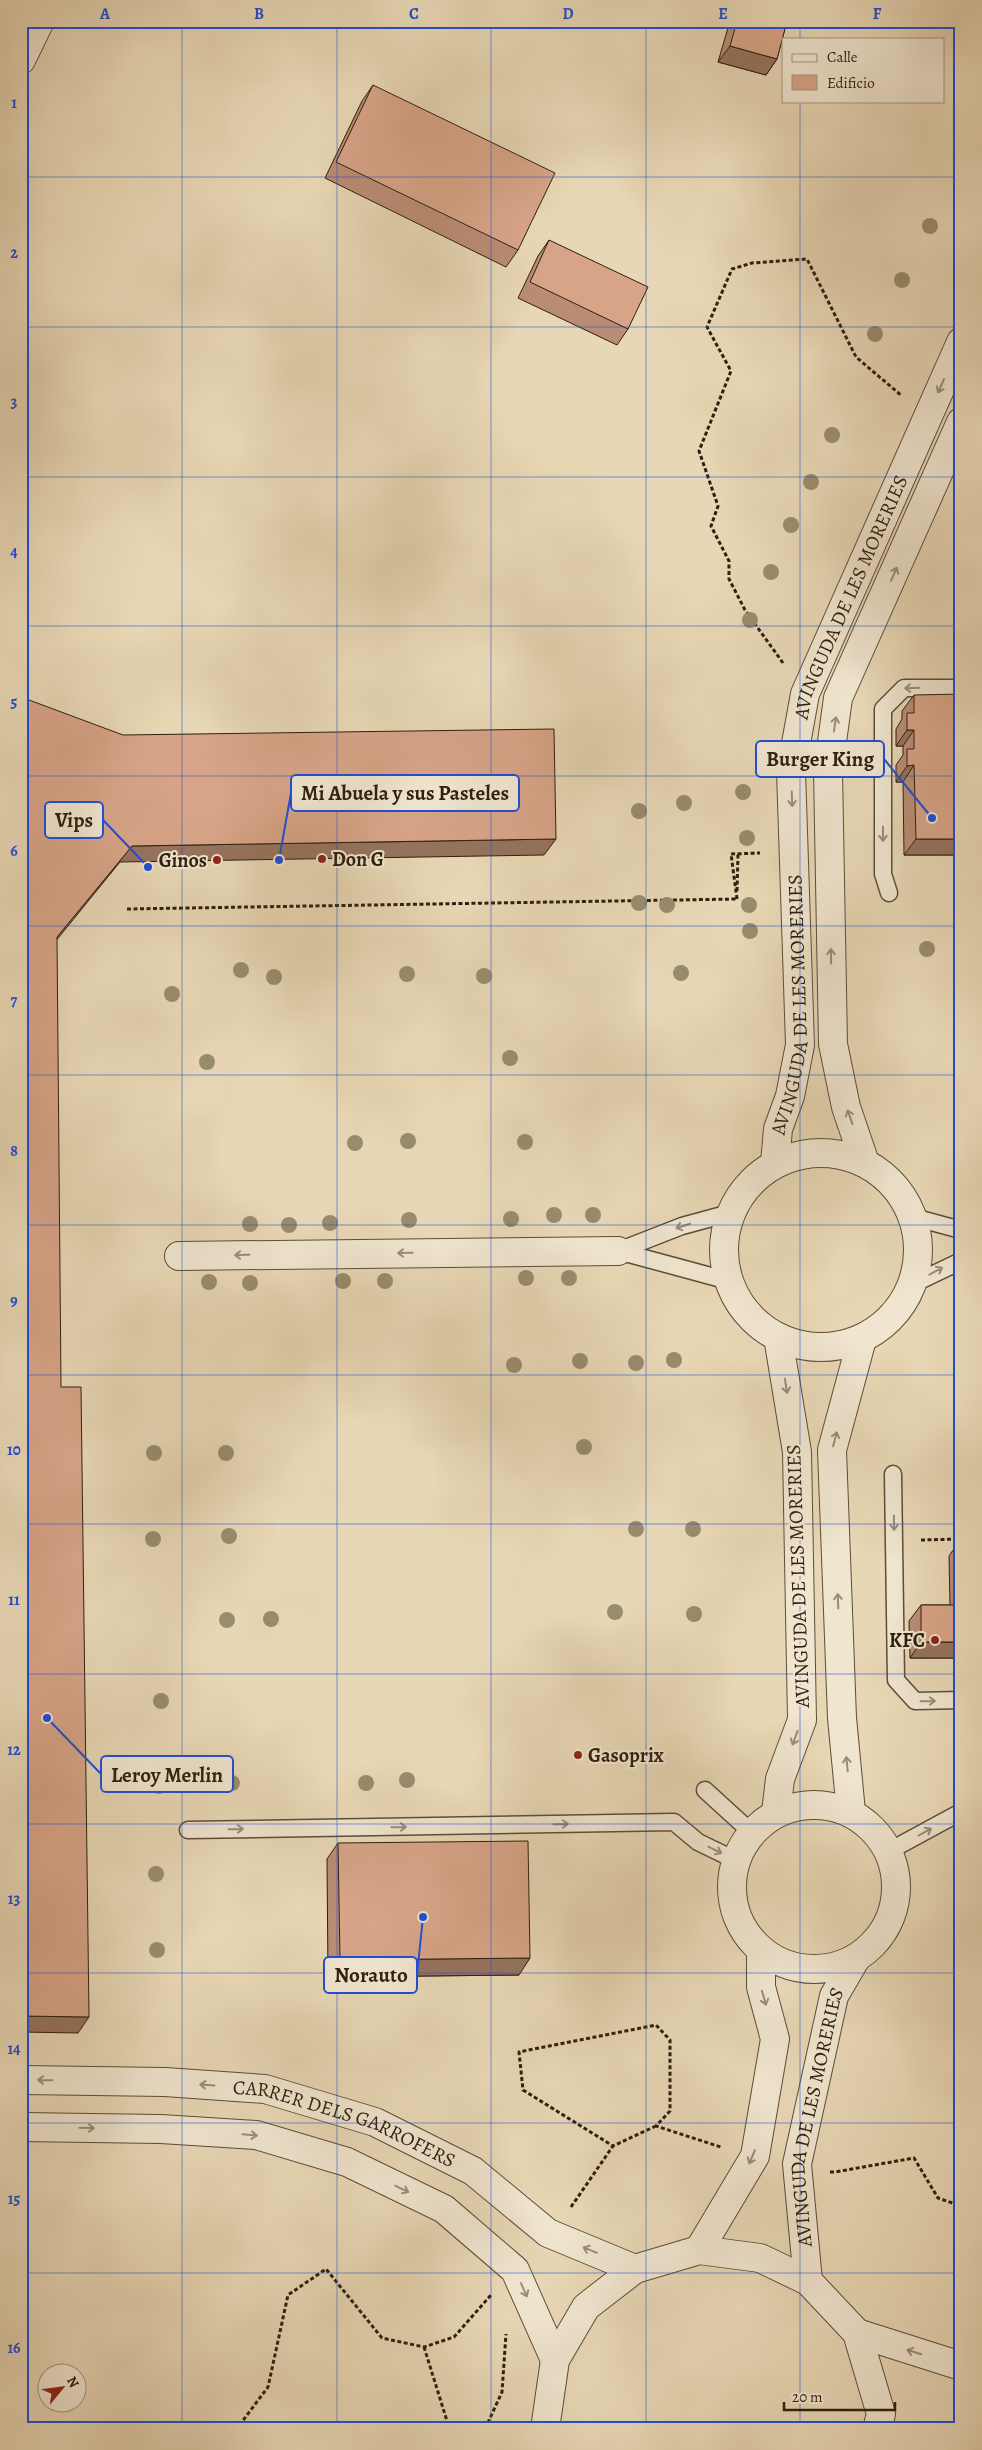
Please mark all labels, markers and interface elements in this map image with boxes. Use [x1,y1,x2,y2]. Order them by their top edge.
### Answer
text: A [99,3,111,25]
text: B [254,3,264,25]
text: C [409,3,419,25]
text: D [562,3,574,25]
text: E [718,3,728,25]
text: F [873,3,882,25]
legend [782,38,944,102]
text: Calle [827,47,858,67]
text: Edificio [827,73,875,93]
text: 1 [11,92,17,114]
text: 2 [10,242,18,264]
one-way arrow [936,378,945,393]
text: 3 [11,391,18,413]
street label: AVINGUDA DE LES MORERIES [787,471,914,722]
text: 4 [10,541,18,563]
one-way arrow [889,567,899,582]
one-way arrow [904,684,920,693]
text: 5 [11,691,18,713]
one-way arrow [830,717,840,733]
callout: Burger King [756,741,884,777]
text: Burger King [766,745,874,773]
callout: Mi Abuela y sus Pasteles [291,775,519,811]
text: Mi Abuela y sus Pasteles [301,779,509,807]
one-way arrow [787,790,797,806]
callout: Vips [45,802,103,838]
text: Vips [54,806,93,834]
one-way arrow [878,825,888,841]
text: 6 [10,840,18,862]
place label: Don G [332,846,384,873]
place label: Ginos [159,847,207,874]
marker: Don G [316,853,328,865]
marker: Ginos [211,854,223,866]
street label: AVINGUDA DE LES MORERIES [764,874,814,1137]
one-way arrow [827,949,836,965]
text: 7 [11,990,18,1012]
one-way arrow [845,1110,854,1125]
text: 8 [10,1140,18,1162]
one-way arrow [676,1222,692,1231]
one-way arrow [397,1248,413,1258]
one-way arrow [234,1250,250,1260]
one-way arrow [929,1266,944,1276]
text: 9 [10,1290,18,1312]
one-way arrow [781,1377,791,1393]
one-way arrow [831,1432,840,1448]
text: 10 [7,1439,21,1461]
street label: AVINGUDA DE LES MORERIES [780,1444,816,1709]
one-way arrow [889,1514,899,1531]
text: 11 [8,1589,20,1611]
one-way arrow [833,1594,842,1610]
place label: KFC [889,1627,925,1654]
marker: KFC [929,1634,941,1646]
one-way arrow [919,1696,935,1706]
one-way arrow [790,1730,799,1746]
text: 12 [7,1739,21,1761]
place label: Gasoprix [588,1742,664,1769]
marker: Gasoprix [572,1749,584,1761]
callout: Leroy Merlin [101,1756,233,1792]
one-way arrow [842,1756,851,1772]
text: Leroy Merlin [111,1761,223,1789]
one-way arrow [552,1819,569,1829]
one-way arrow [390,1822,407,1832]
one-way arrow [228,1824,244,1834]
one-way arrow [918,1827,933,1837]
one-way arrow [707,1846,722,1855]
text: 13 [8,1888,20,1910]
callout: Norauto [324,1957,417,1993]
text: Norauto [334,1961,408,1989]
street label: AVINGUDA DE LES MORERIES [783,1982,850,2249]
one-way arrow [760,1990,769,2006]
text: 14 [7,2038,21,2060]
street label: CARRER DELS GARROFERS [232,2073,460,2174]
one-way arrow [37,2075,54,2085]
one-way arrow [200,2081,216,2090]
one-way arrow [79,2123,95,2133]
one-way arrow [241,2130,257,2140]
one-way arrow [747,2149,757,2164]
one-way arrow [394,2184,409,2194]
text: 15 [8,2188,20,2210]
one-way arrow [583,2245,598,2255]
one-way arrow [519,2283,529,2298]
text: 16 [7,2337,21,2359]
one-way arrow [907,2347,923,2356]
north arrow [38,2362,88,2412]
text: N [62,2373,84,2391]
scale bar [784,2380,896,2412]
text: 20 m [792,2387,823,2407]

